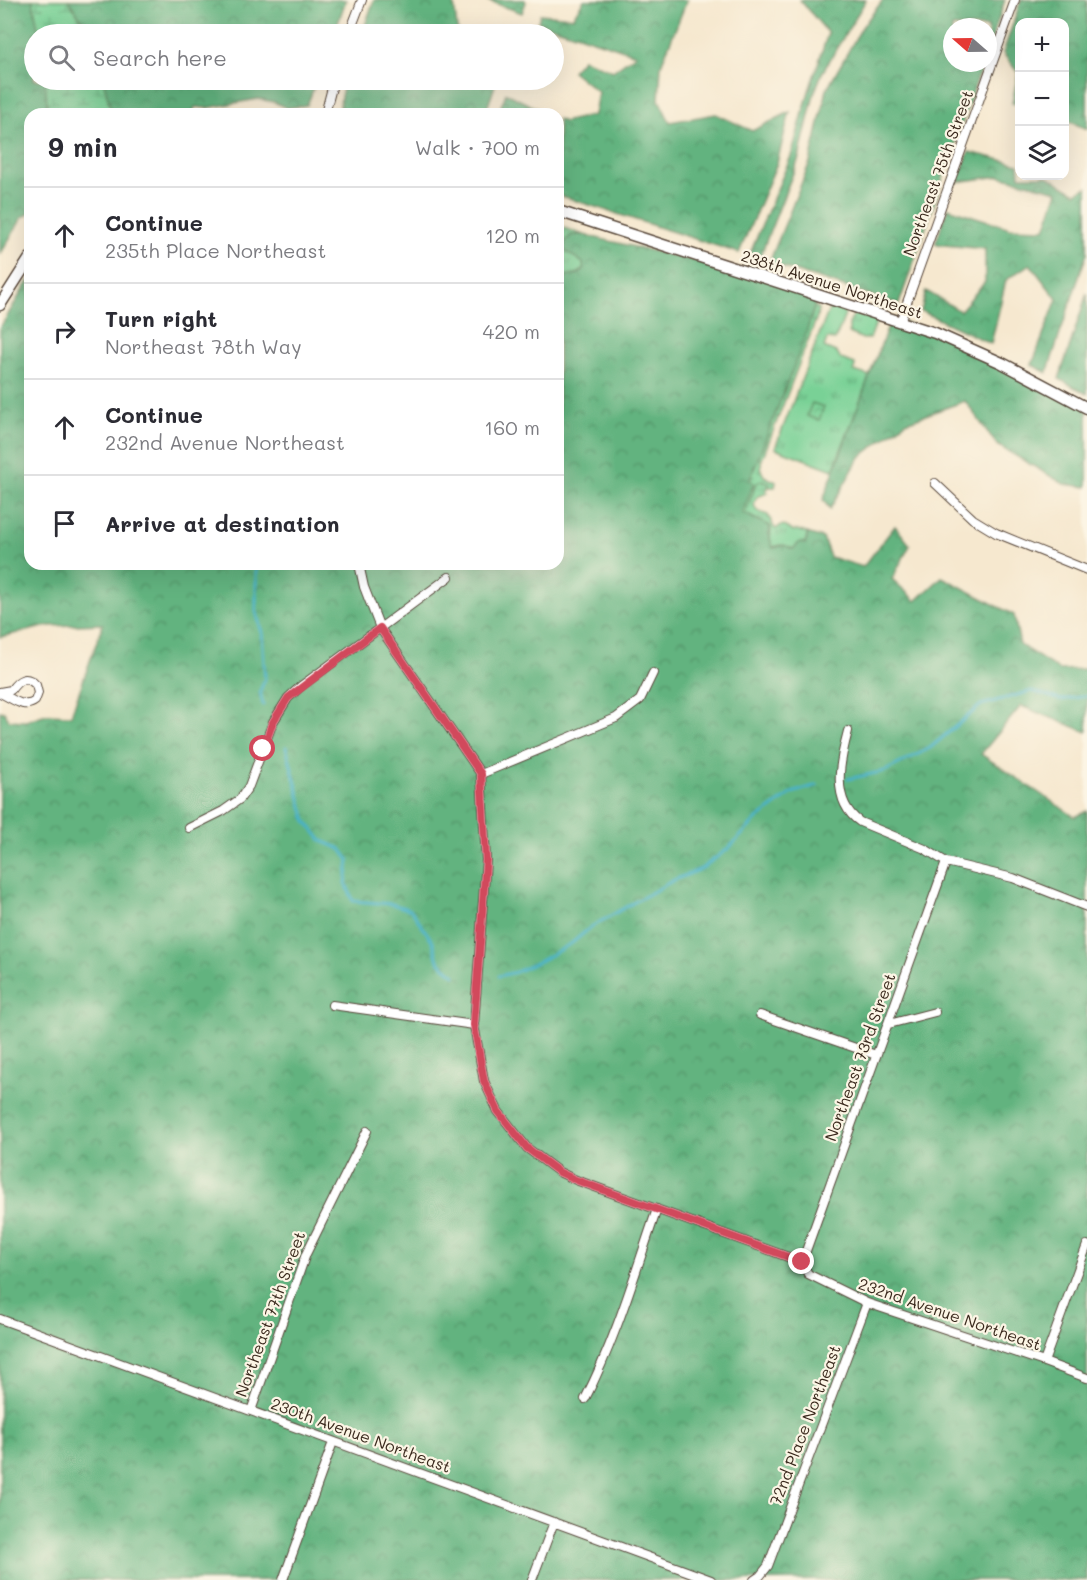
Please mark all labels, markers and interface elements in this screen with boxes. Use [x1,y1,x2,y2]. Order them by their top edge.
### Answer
north arrow [943,18,997,72]
map controls [1015,18,1069,180]
button: + [1015,18,1069,72]
search box [24,24,564,90]
icon: search [45,41,78,74]
text: Search here [93,43,227,72]
button: − [1015,72,1069,126]
street label: Northeast 75th Street [898,87,977,259]
button: layers [1015,126,1069,180]
text: 9 min [48,130,117,164]
text: Walk · 700 m [415,134,540,160]
text: Continue [105,208,203,237]
icon: ahead [48,219,81,252]
text: 120 m [485,222,540,248]
text: 235th Place Northeast [105,237,326,263]
street label: 238th Avenue Northeast [739,244,926,323]
text: Turn right [105,304,217,333]
icon: right [48,315,81,348]
text: 420 m [482,318,540,344]
text: Northeast 78th Way [105,333,302,359]
text: Continue [105,400,203,429]
icon: ahead [48,411,81,444]
text: 160 m [484,414,540,440]
text: 232nd Avenue Northeast [105,429,345,455]
icon: arrive [48,507,81,540]
text: Arrive at destination [105,509,340,538]
route start [249,735,275,761]
street label: Northeast 73rd Street [819,970,900,1144]
street label: Northeast 77th Street [230,1228,309,1400]
route end [788,1248,814,1274]
street label: 232nd Avenue Northeast [856,1272,1044,1355]
street label: 72nd Place Northeast [764,1342,845,1508]
street label: 230th Avenue Northeast [268,1392,454,1477]

